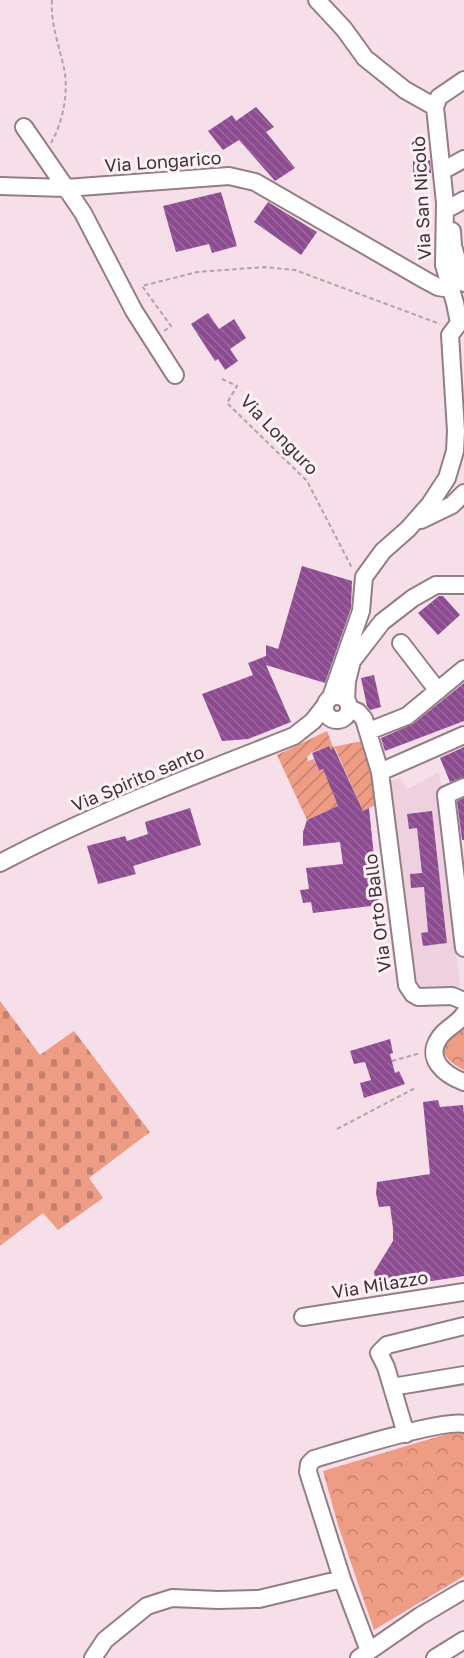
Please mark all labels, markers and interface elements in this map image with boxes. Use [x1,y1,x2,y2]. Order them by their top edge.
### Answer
street label: Via San Nicolò [407,135,435,261]
street label: Via Longarico [104,146,222,176]
street label: Via Longuro [236,390,323,479]
street label: Via Spirito santo [68,740,207,816]
street label: Via Orto Ballo [359,853,395,974]
street label: Via Milazzo [330,1266,430,1302]

